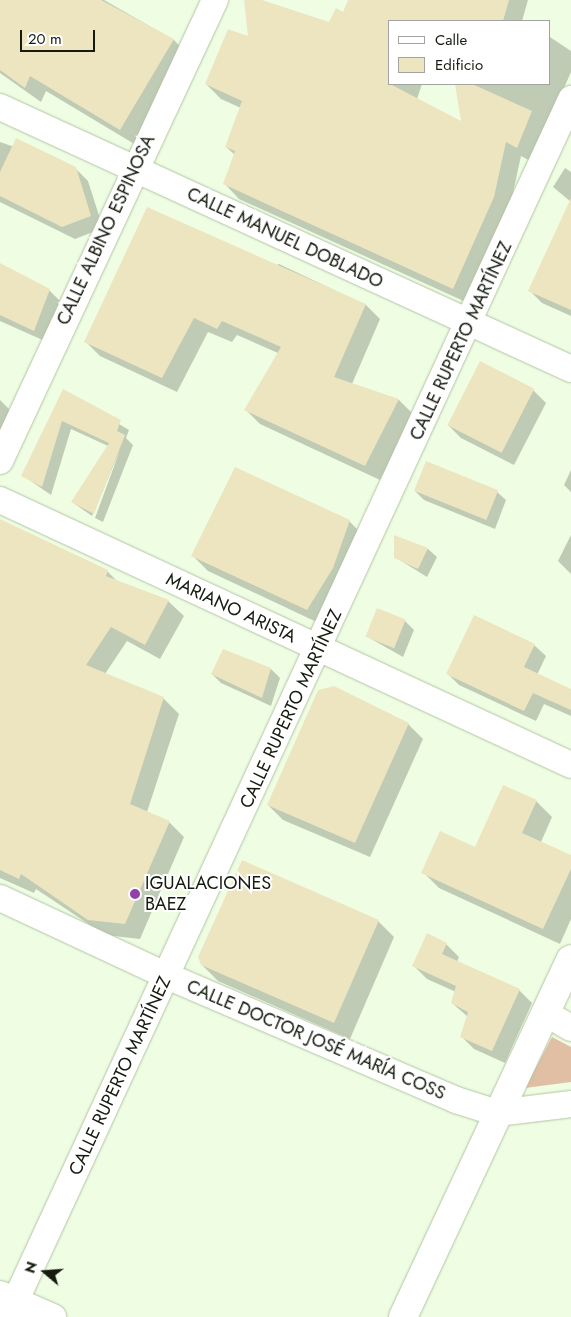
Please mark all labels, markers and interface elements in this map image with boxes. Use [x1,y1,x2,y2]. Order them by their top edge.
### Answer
scale bar [22,20,98,52]
legend [388,20,551,85]
text: 20 m [28,28,62,50]
text: Calle [435,29,467,51]
text: Edificio [435,54,483,76]
street label: CALLE ALBINO ESPINOSA [52,131,160,329]
street label: CALLE MANUEL DOBLADO [183,183,387,293]
street label: CALLE RUPERTO MARTÍNEZ [405,238,517,444]
street label: MARIANO ARISTA [163,568,299,648]
street label: CALLE RUPERTO MARTÍNEZ [235,606,347,812]
place label: IGUALACIONES BAEZ [145,873,271,916]
marker: IGUALACIONES BAEZ [129,888,141,900]
street label: CALLE RUPERTO MARTÍNEZ [64,973,176,1179]
street label: CALLE DOCTOR JOSÉ MARÍA COSS [183,976,449,1104]
north arrow [20,1247,70,1297]
text: N [20,1259,42,1276]

